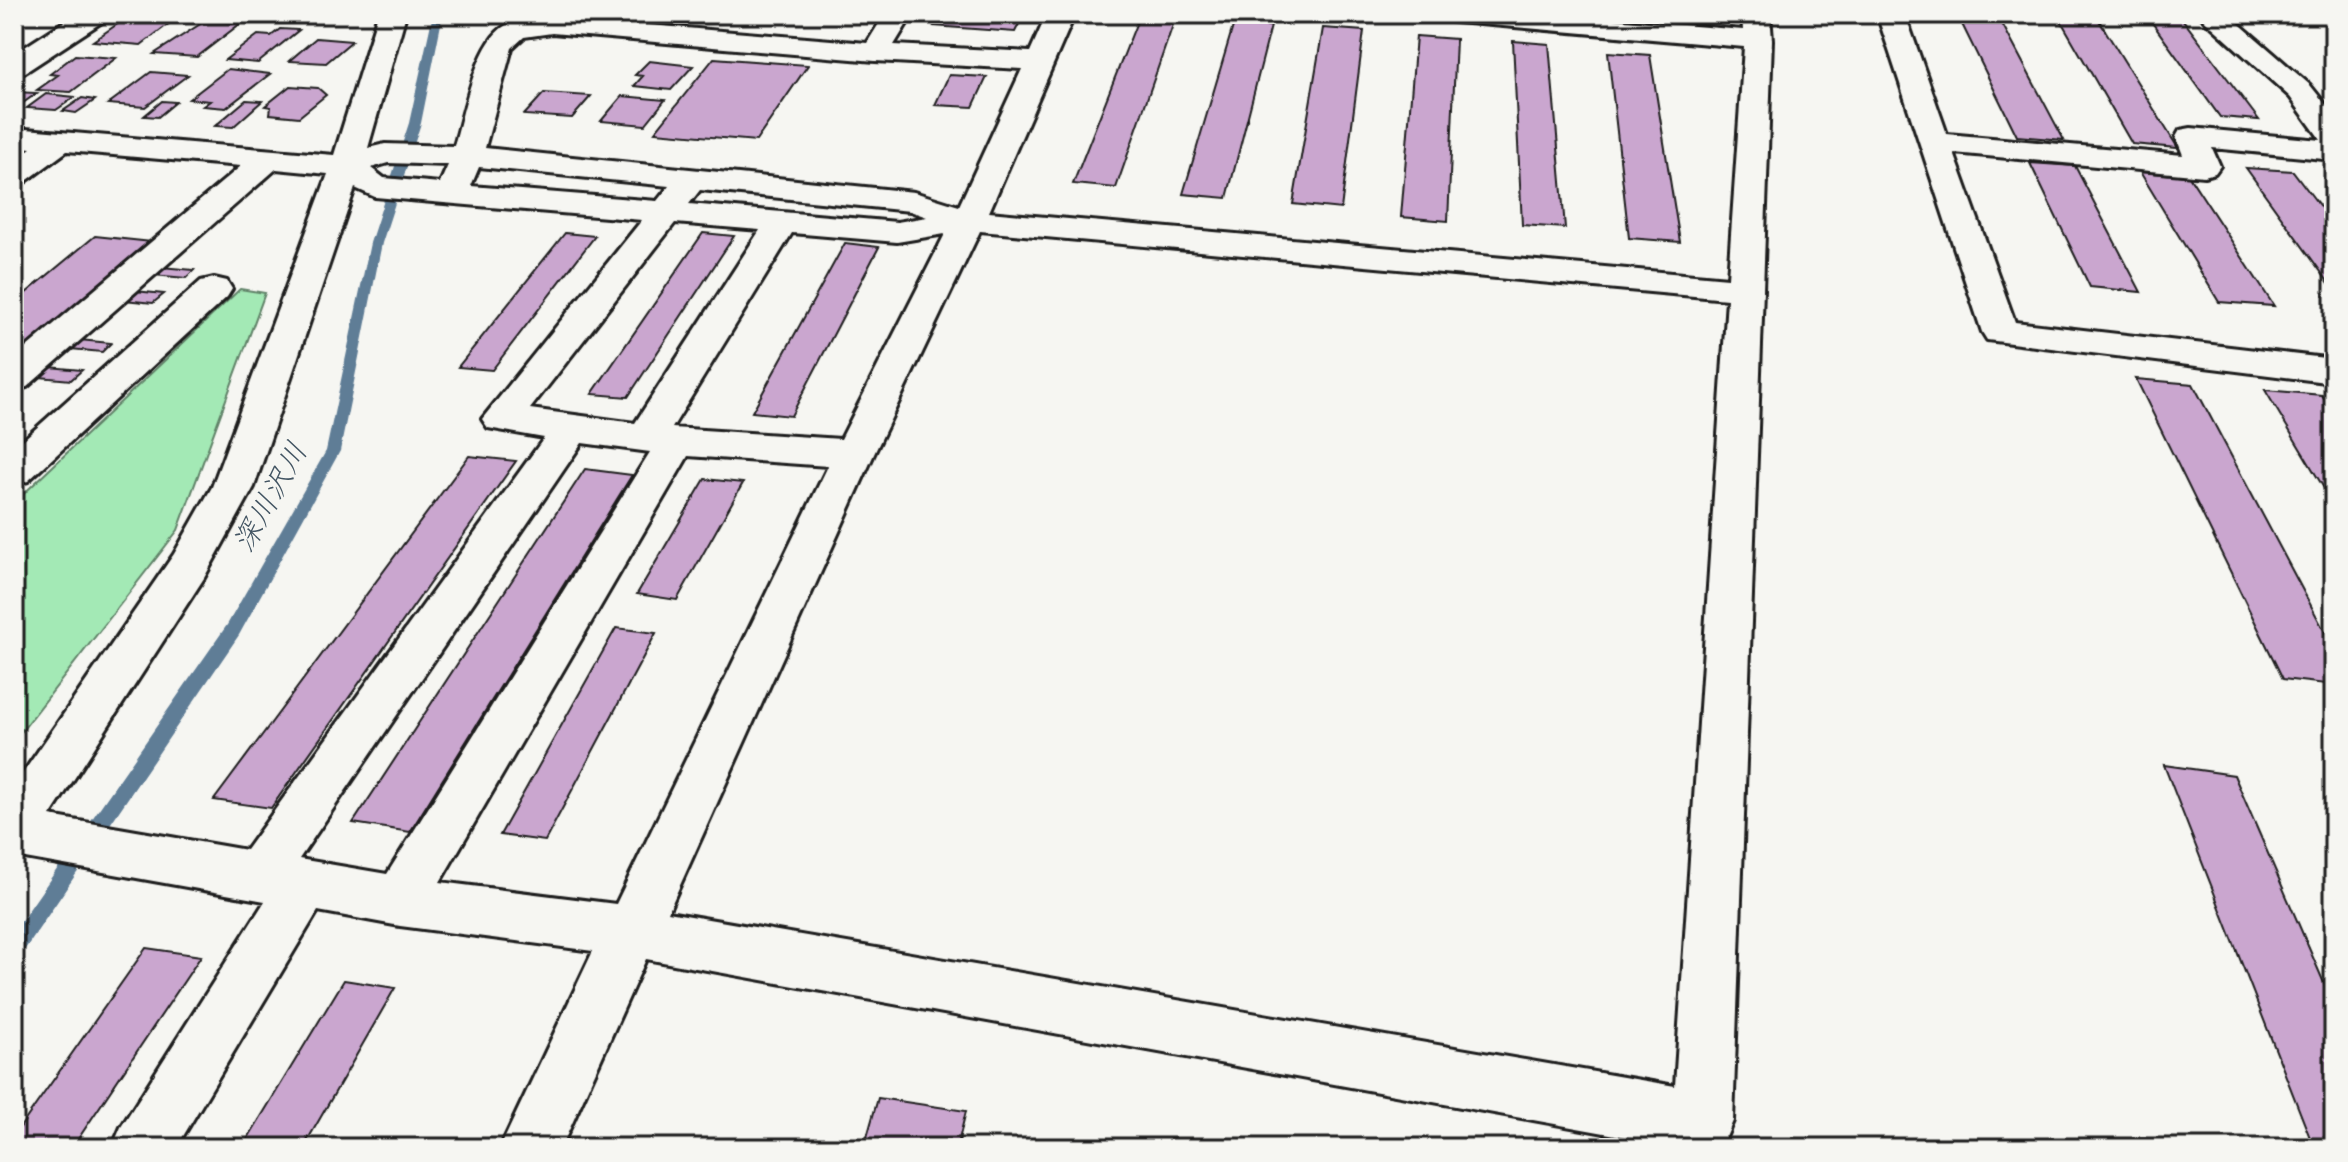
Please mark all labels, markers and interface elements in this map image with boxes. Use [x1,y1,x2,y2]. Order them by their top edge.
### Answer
water label: 深川沢川 [229,438,318,560]

